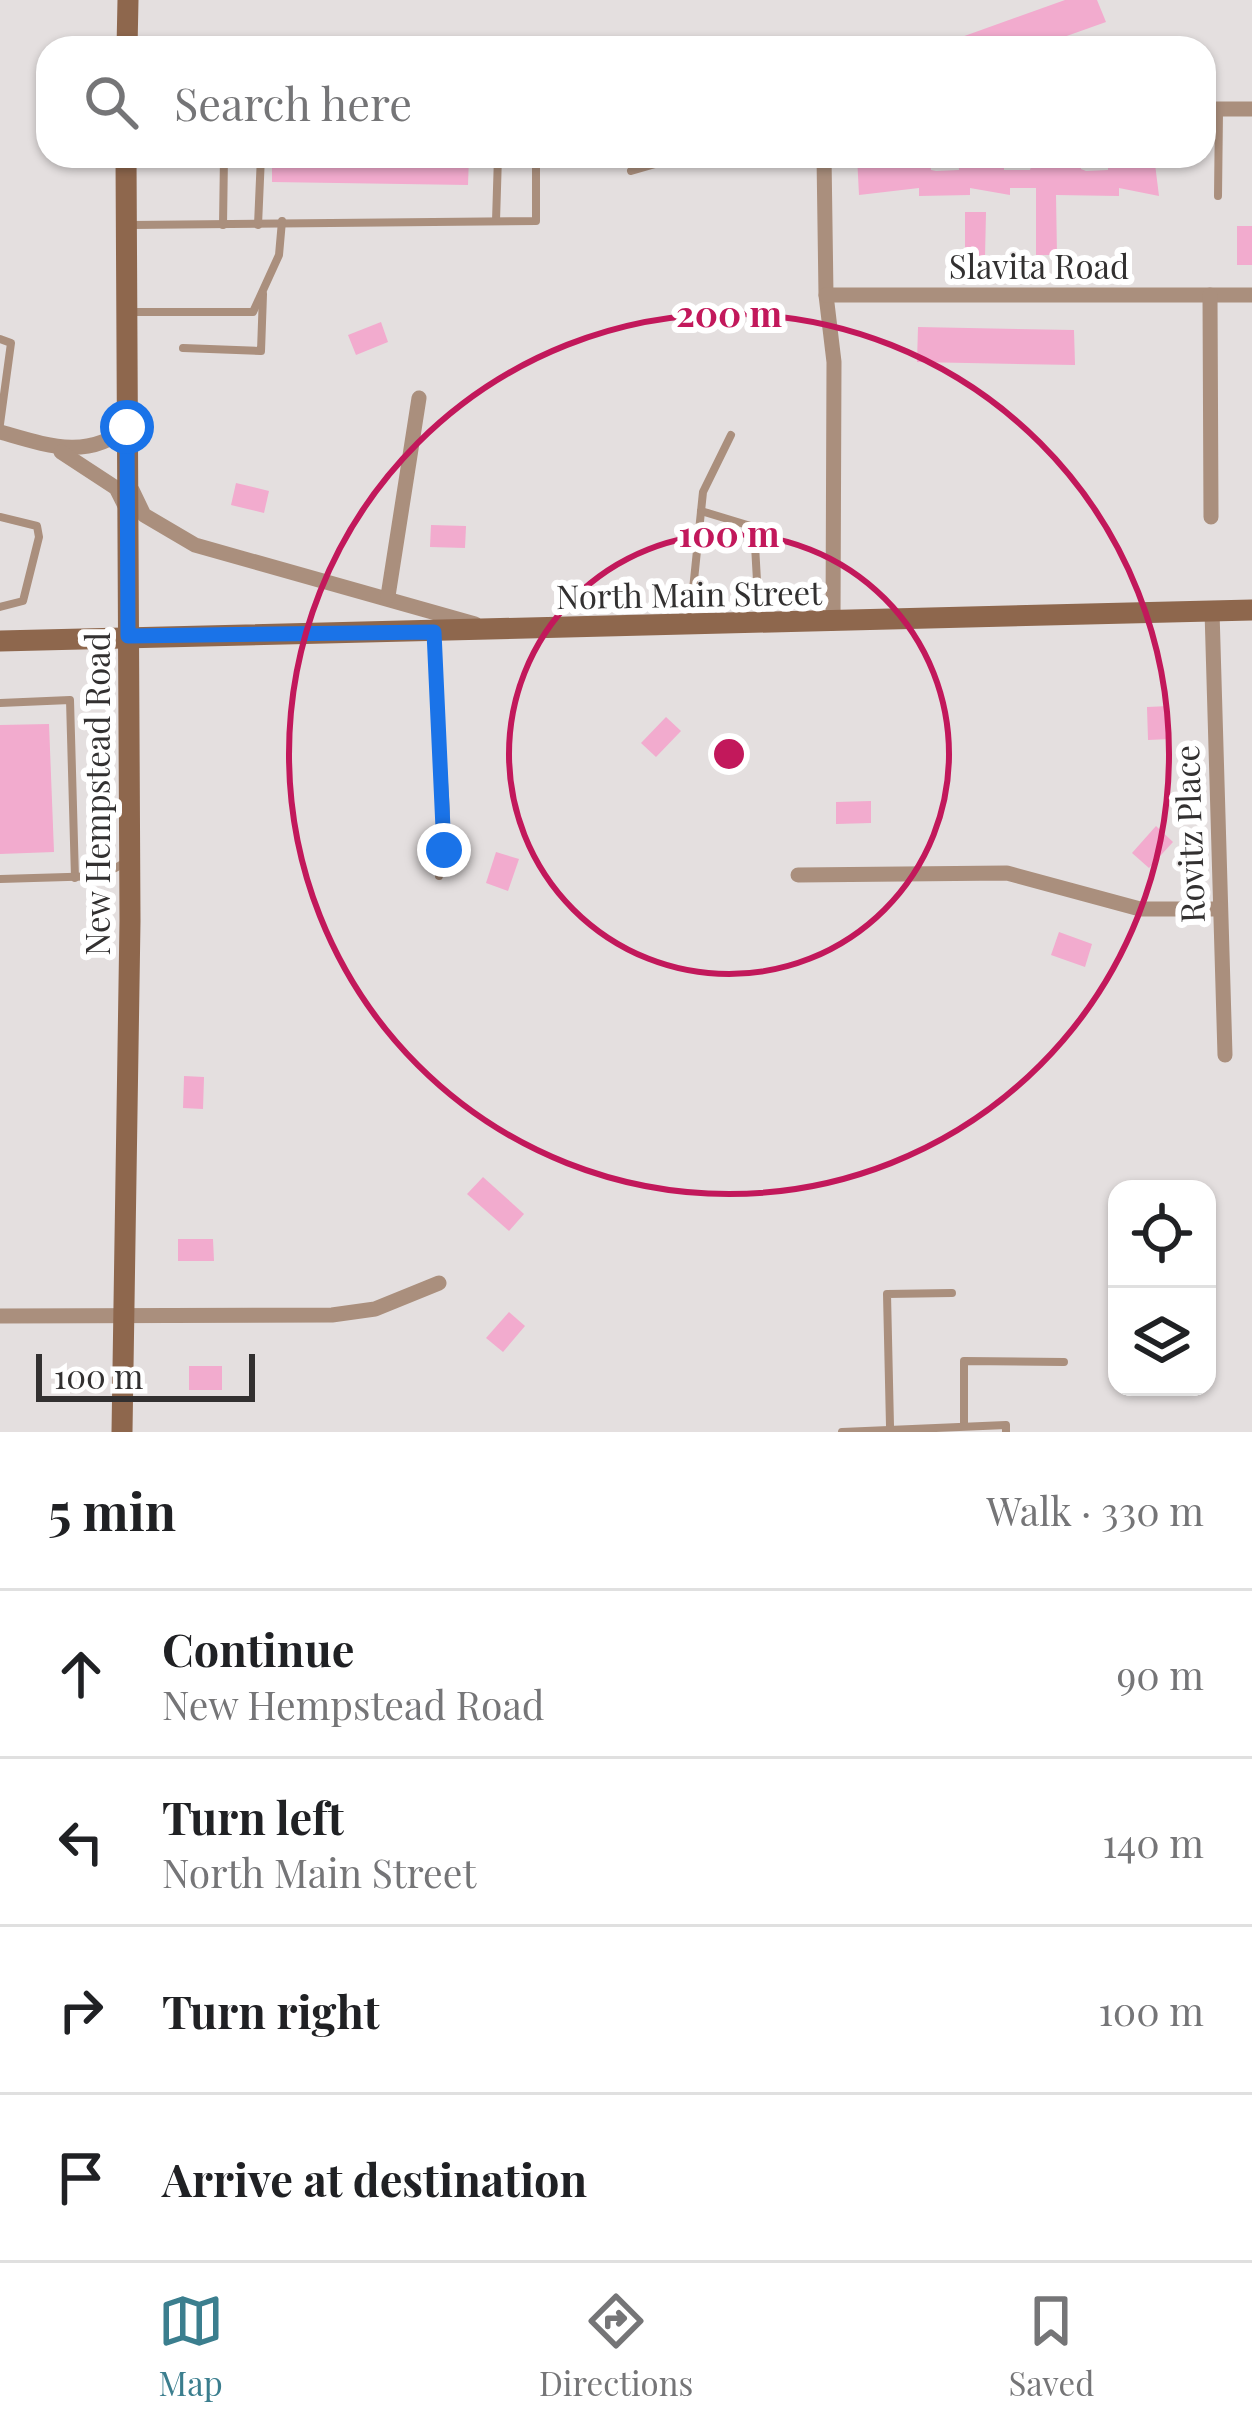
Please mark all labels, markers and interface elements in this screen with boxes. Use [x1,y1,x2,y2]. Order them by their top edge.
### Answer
search box [36,36,1216,168]
icon: search [78,69,144,135]
text: Search here [174,72,412,132]
street label: Slavita Road [949,243,1129,287]
text: 200 m [676,288,783,336]
route start [100,400,154,454]
text: 100 m [678,508,780,556]
street label: North Main Street [556,569,824,617]
street label: New Hempstead Road [74,632,118,956]
centre of rings [708,733,750,775]
street label: Rovitz Place [1163,744,1213,924]
route end [417,823,471,877]
map controls [1108,1180,1216,1396]
button: locate [1108,1180,1216,1288]
button: layers [1108,1288,1216,1396]
scale bar [36,1348,255,1401]
text: 100 m [54,1353,143,1397]
text: 5 min [48,1476,176,1544]
text: Walk · 330 m [986,1484,1204,1536]
text: Continue [162,1618,354,1678]
icon: ahead [48,1641,114,1707]
text: 90 m [1116,1648,1204,1700]
text: New Hempstead Road [162,1678,544,1730]
text: Turn left [162,1786,344,1846]
icon: left [48,1809,114,1875]
text: 140 m [1103,1816,1204,1868]
text: North Main Street [162,1846,476,1898]
icon: right [48,1977,114,2043]
text: Turn right [162,1980,380,2040]
text: 100 m [1098,1984,1204,2036]
icon: arrive [48,2145,114,2211]
text: Arrive at destination [162,2148,587,2208]
tab: Map [158,2288,224,2404]
tab: Directions [539,2288,693,2404]
tab: Saved [1009,2288,1094,2404]

